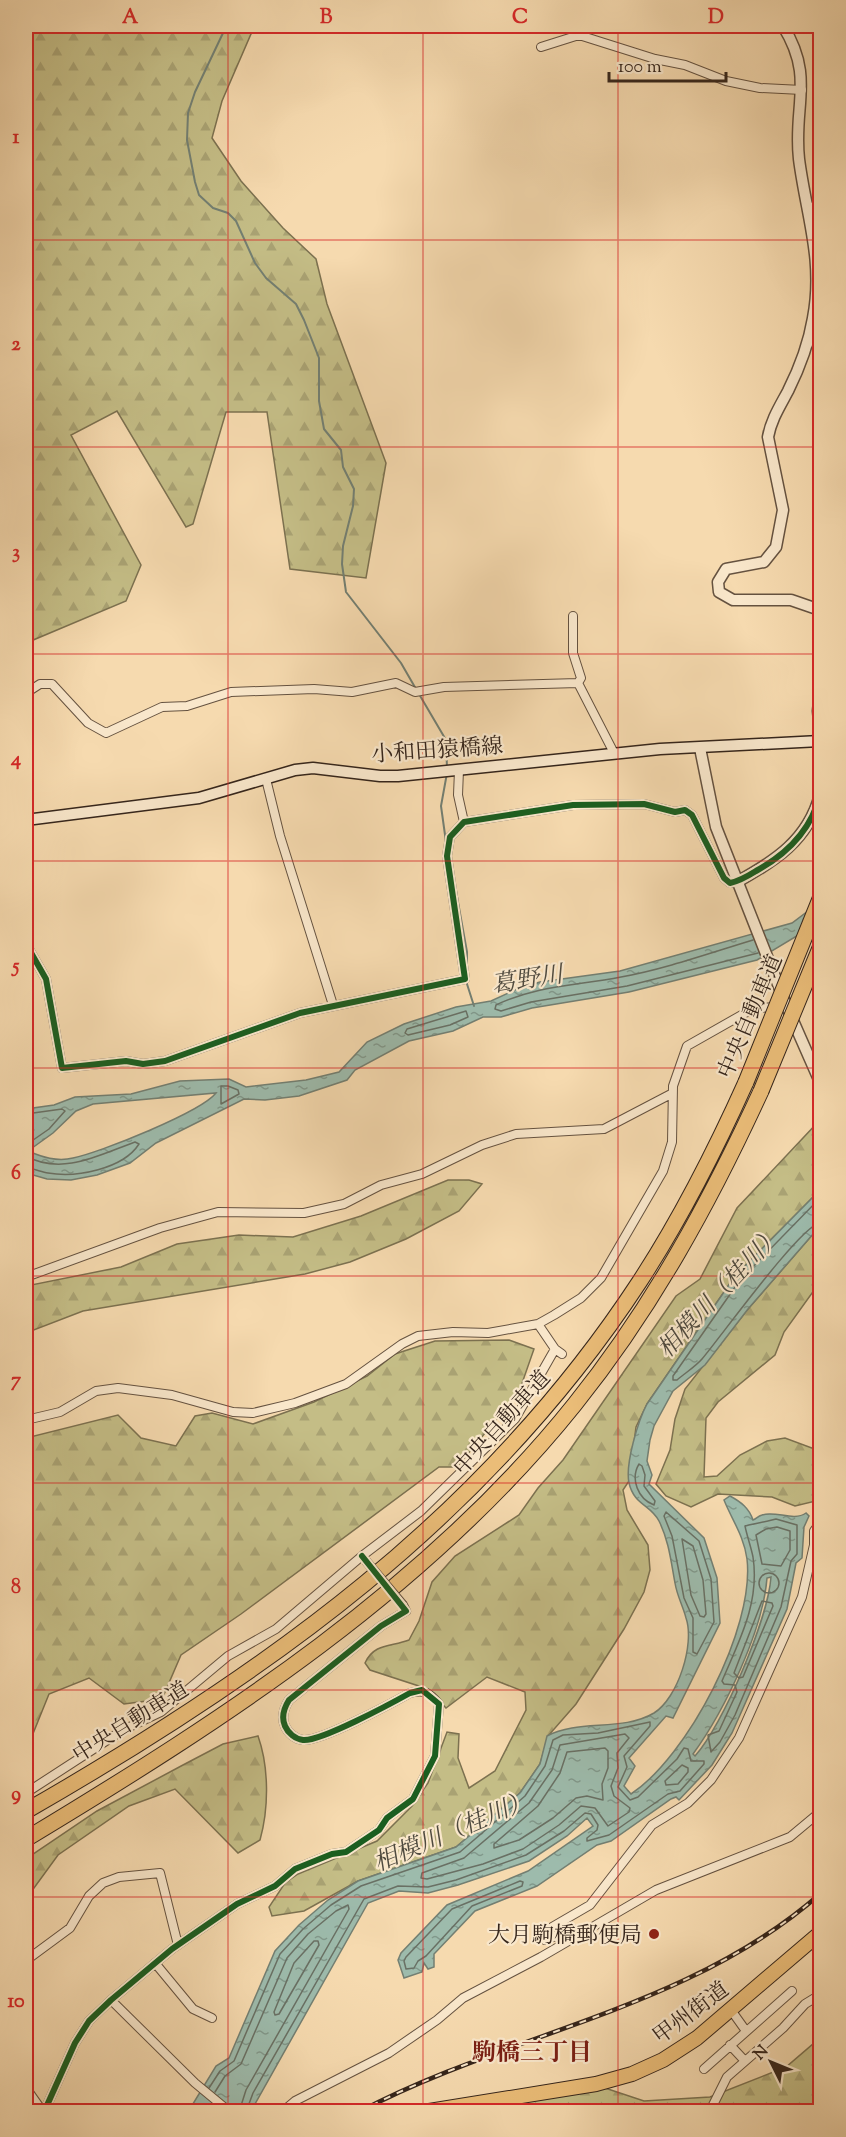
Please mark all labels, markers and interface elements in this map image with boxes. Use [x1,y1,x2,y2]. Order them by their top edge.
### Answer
text: A [122,4,139,33]
text: B [320,4,333,33]
text: C [512,4,528,33]
text: D [708,4,724,33]
scale bar [609,45,726,83]
text: 100 m [618,55,662,81]
text: 1 [13,124,20,153]
text: 2 [11,331,21,360]
text: 3 [12,539,20,568]
street label: 小和田猿橋線 [370,731,504,773]
text: 4 [10,746,21,775]
street label: 中央自動車道 [711,950,792,1084]
text: 5 [11,953,20,982]
water label: 葛野川 [489,958,568,1003]
text: 6 [11,1160,21,1189]
water label: 相模川（桂川） [651,1220,790,1366]
street label: 中央自動車道 [447,1364,559,1484]
text: 7 [11,1367,22,1396]
text: 8 [11,1574,21,1603]
street label: 中央自動車道 [67,1675,196,1772]
text: 9 [11,1781,21,1810]
water label: 相模川（桂川） [369,1784,537,1881]
place label: 大月駒橋郵便局 [488,1921,642,1953]
marker: 大月駒橋郵便局 [647,1927,661,1941]
street label: 甲州街道 [647,1975,737,2054]
text: 10 [7,1988,25,2017]
north arrow [741,2032,801,2092]
district label: 駒橋三丁目 [472,2037,592,2071]
text: N [749,2041,775,2066]

